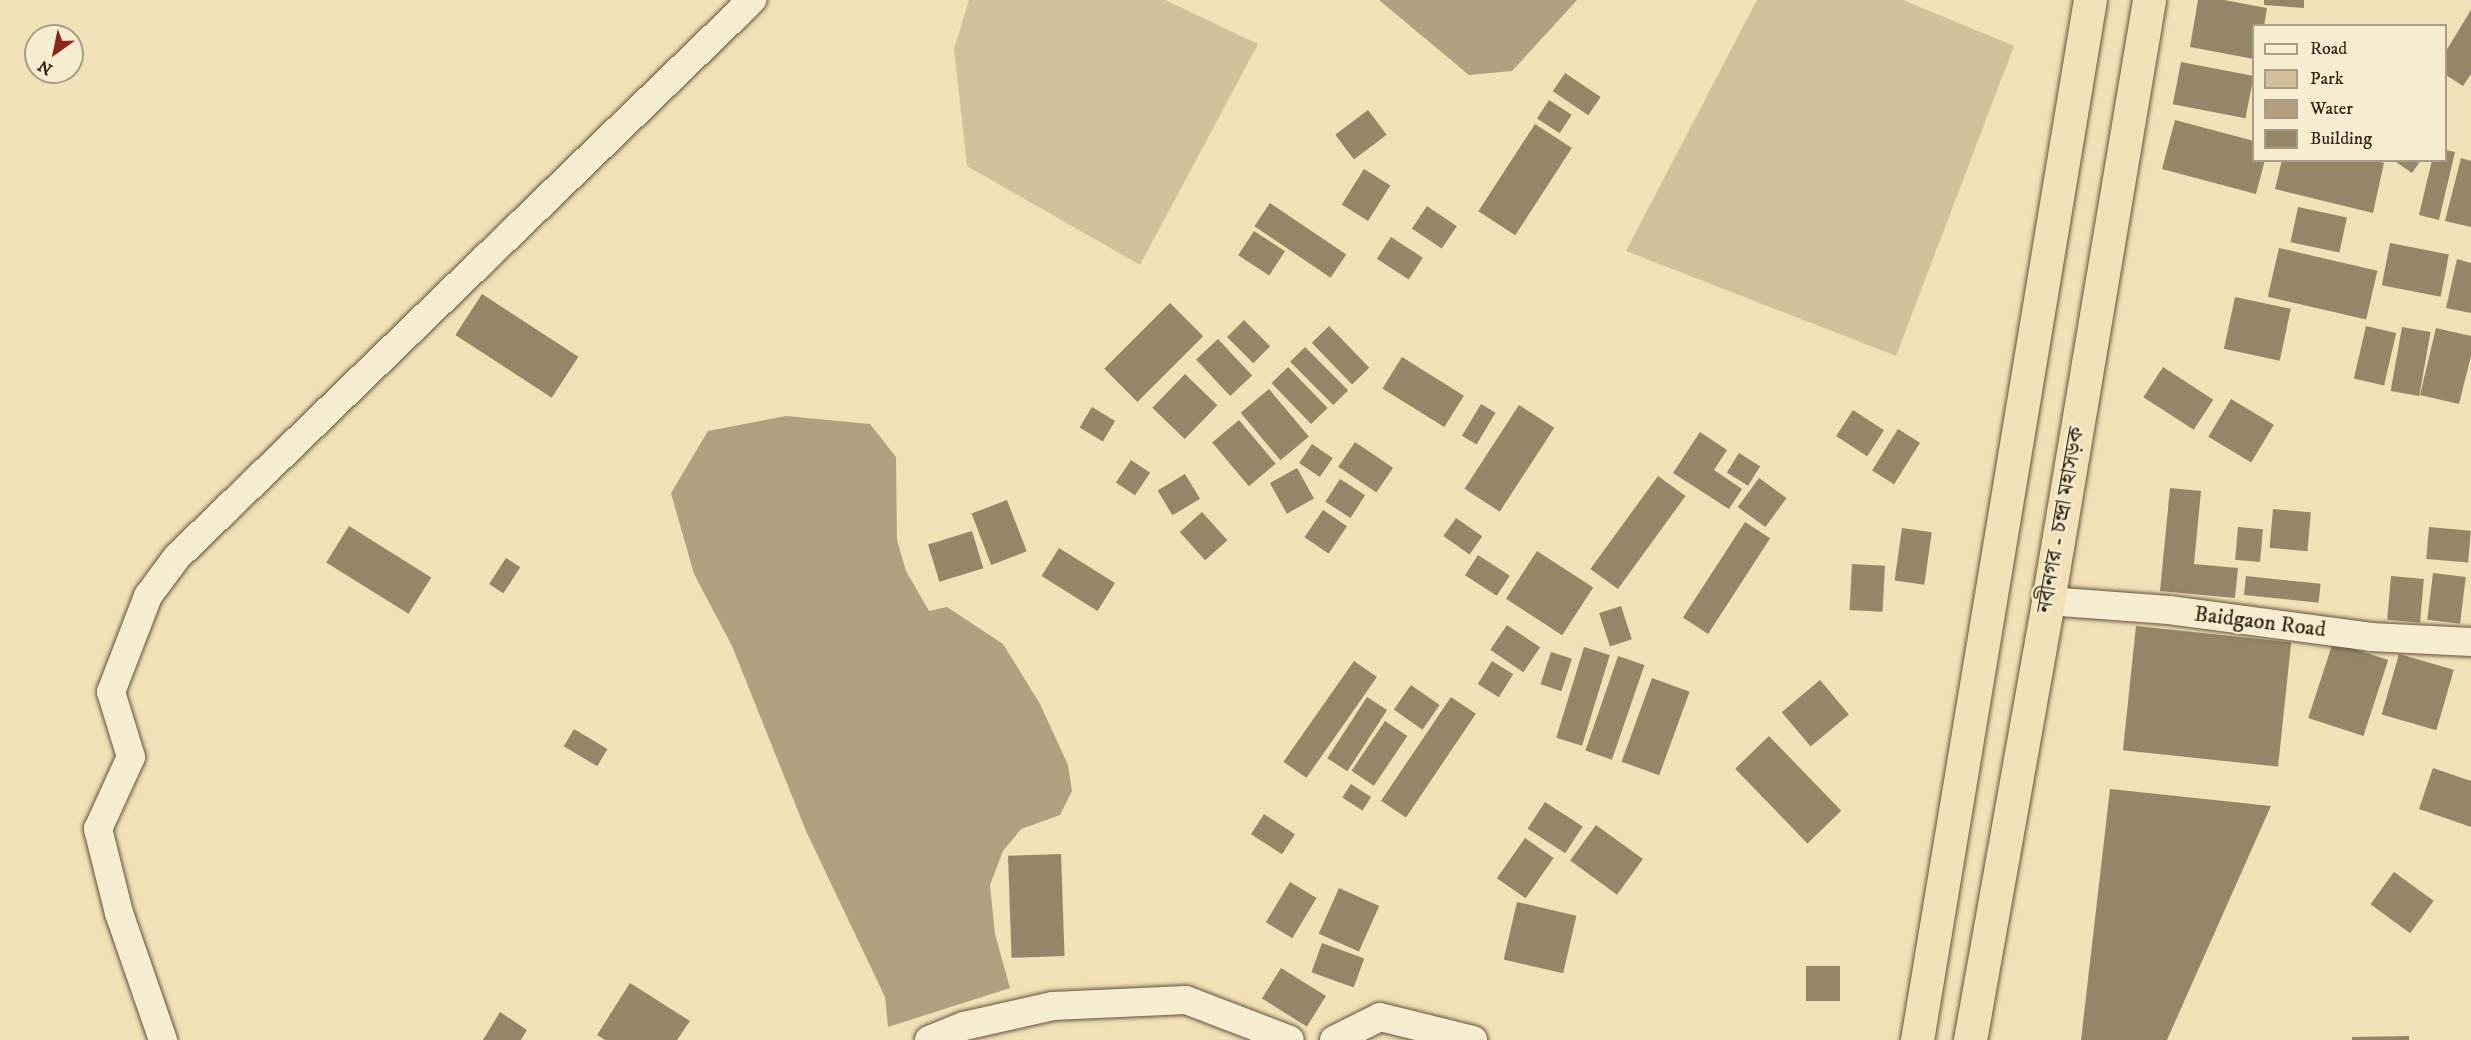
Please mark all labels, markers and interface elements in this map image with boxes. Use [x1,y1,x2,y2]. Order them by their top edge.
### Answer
north arrow [24,24,84,84]
legend [2252,24,2447,162]
text: Road [2310,38,2347,60]
text: N [34,55,56,79]
text: Park [2310,68,2344,90]
text: Water [2310,98,2353,120]
text: Building [2310,128,2372,150]
street label: নবীনগর - চন্দ্রা মহাসড়ক [2032,425,2090,615]
street label: Baidgaon Road [2193,601,2327,643]

